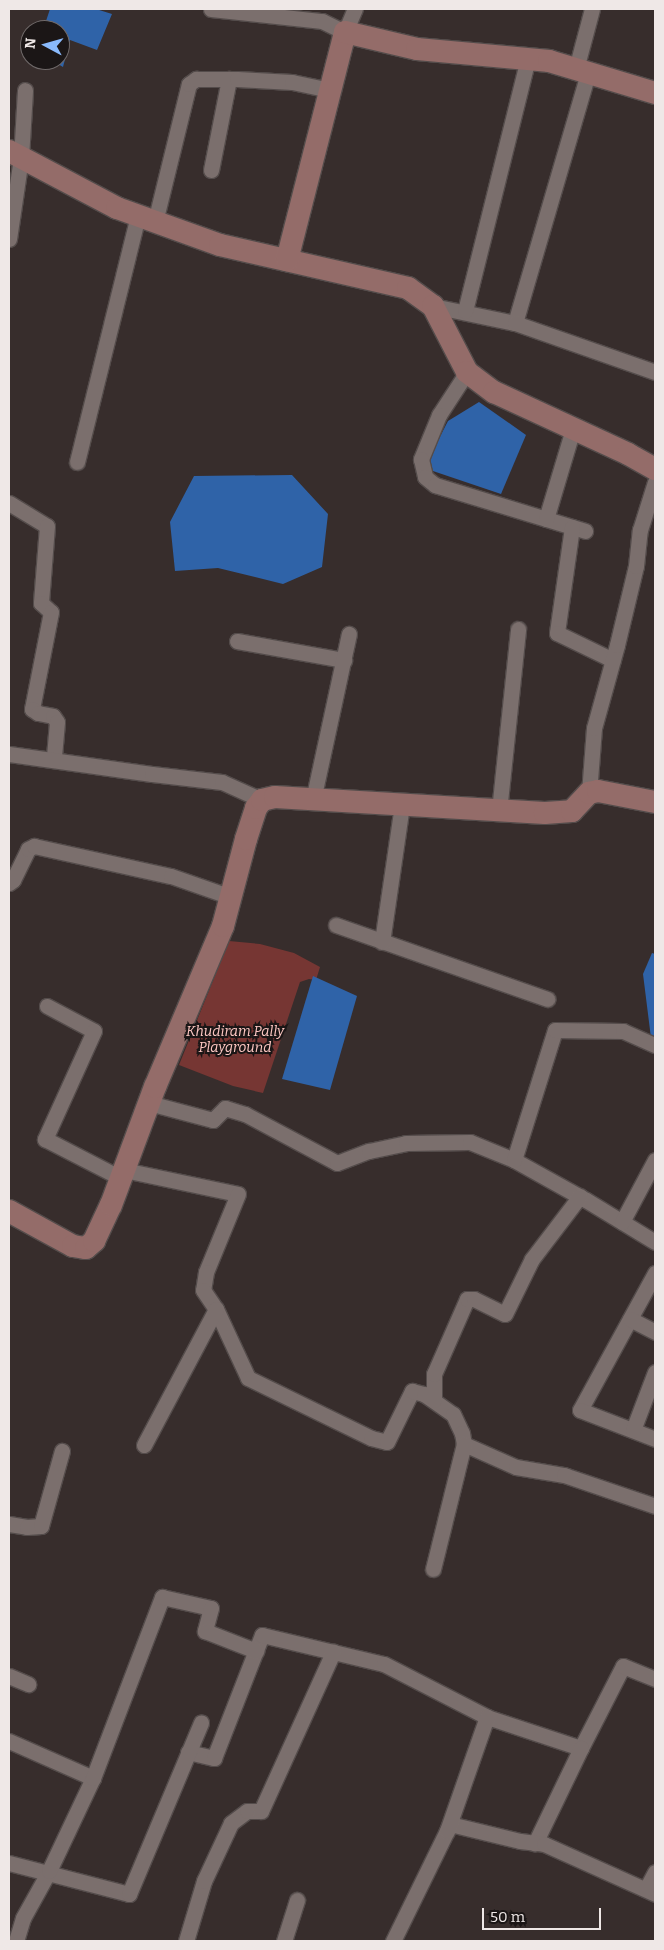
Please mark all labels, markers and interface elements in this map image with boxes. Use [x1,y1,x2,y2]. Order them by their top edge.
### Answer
north arrow [20,20,70,70]
text: N [22,37,40,50]
park label: Khudiram Pally Playground [186,1024,284,1056]
scale bar [484,1898,603,1930]
text: 50 m [490,1908,525,1926]

